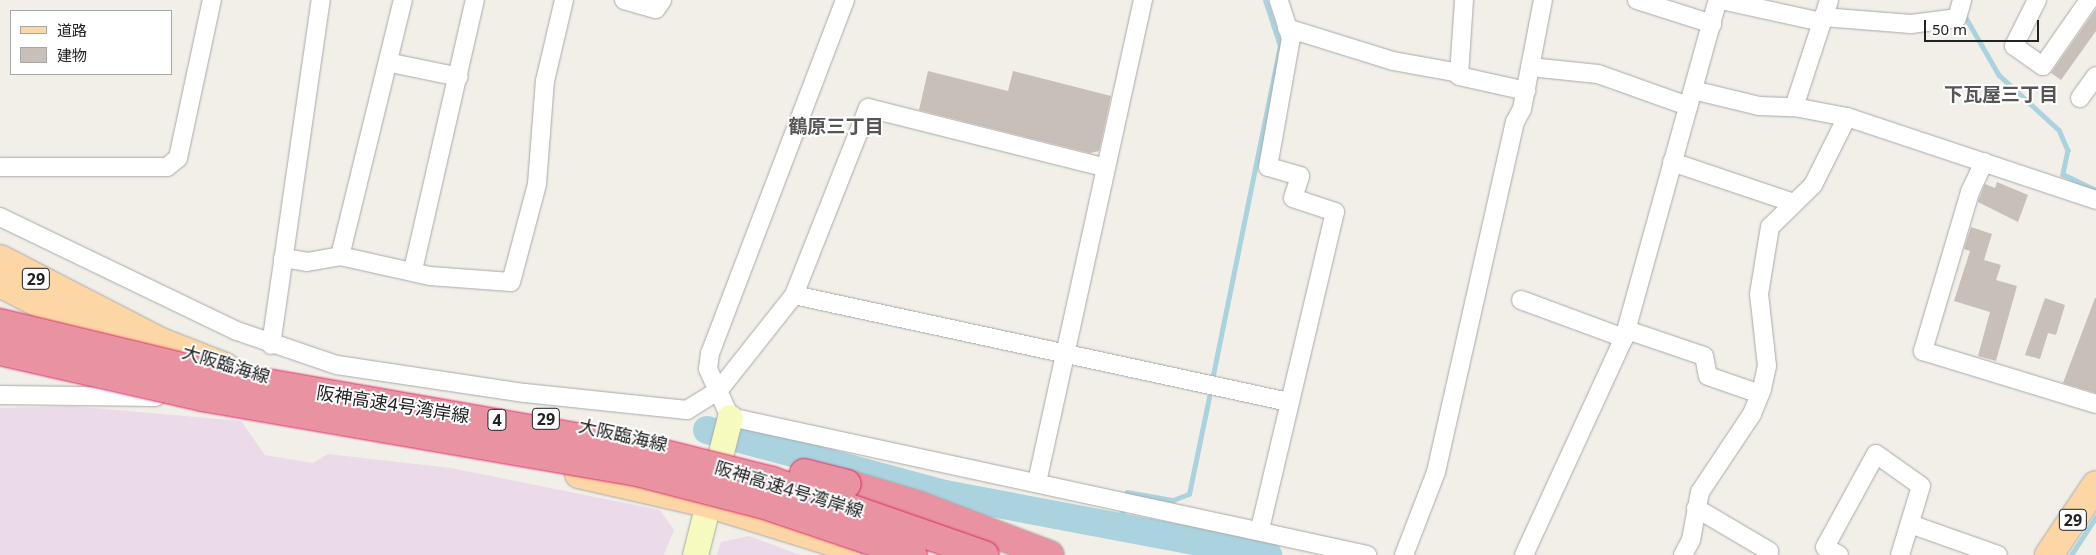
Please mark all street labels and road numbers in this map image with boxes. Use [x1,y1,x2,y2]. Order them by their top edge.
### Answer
road number: 29 [21,266,51,292]
street label: 大阪臨海線 [180,341,272,387]
street label: 阪神高速4号湾岸線 [315,381,471,427]
road number: 4 [487,406,507,434]
road number: 29 [531,406,561,432]
street label: 大阪臨海線 [577,414,669,456]
street label: 阪神高速4号湾岸線 [712,456,866,522]
road number: 29 [2058,506,2088,534]

